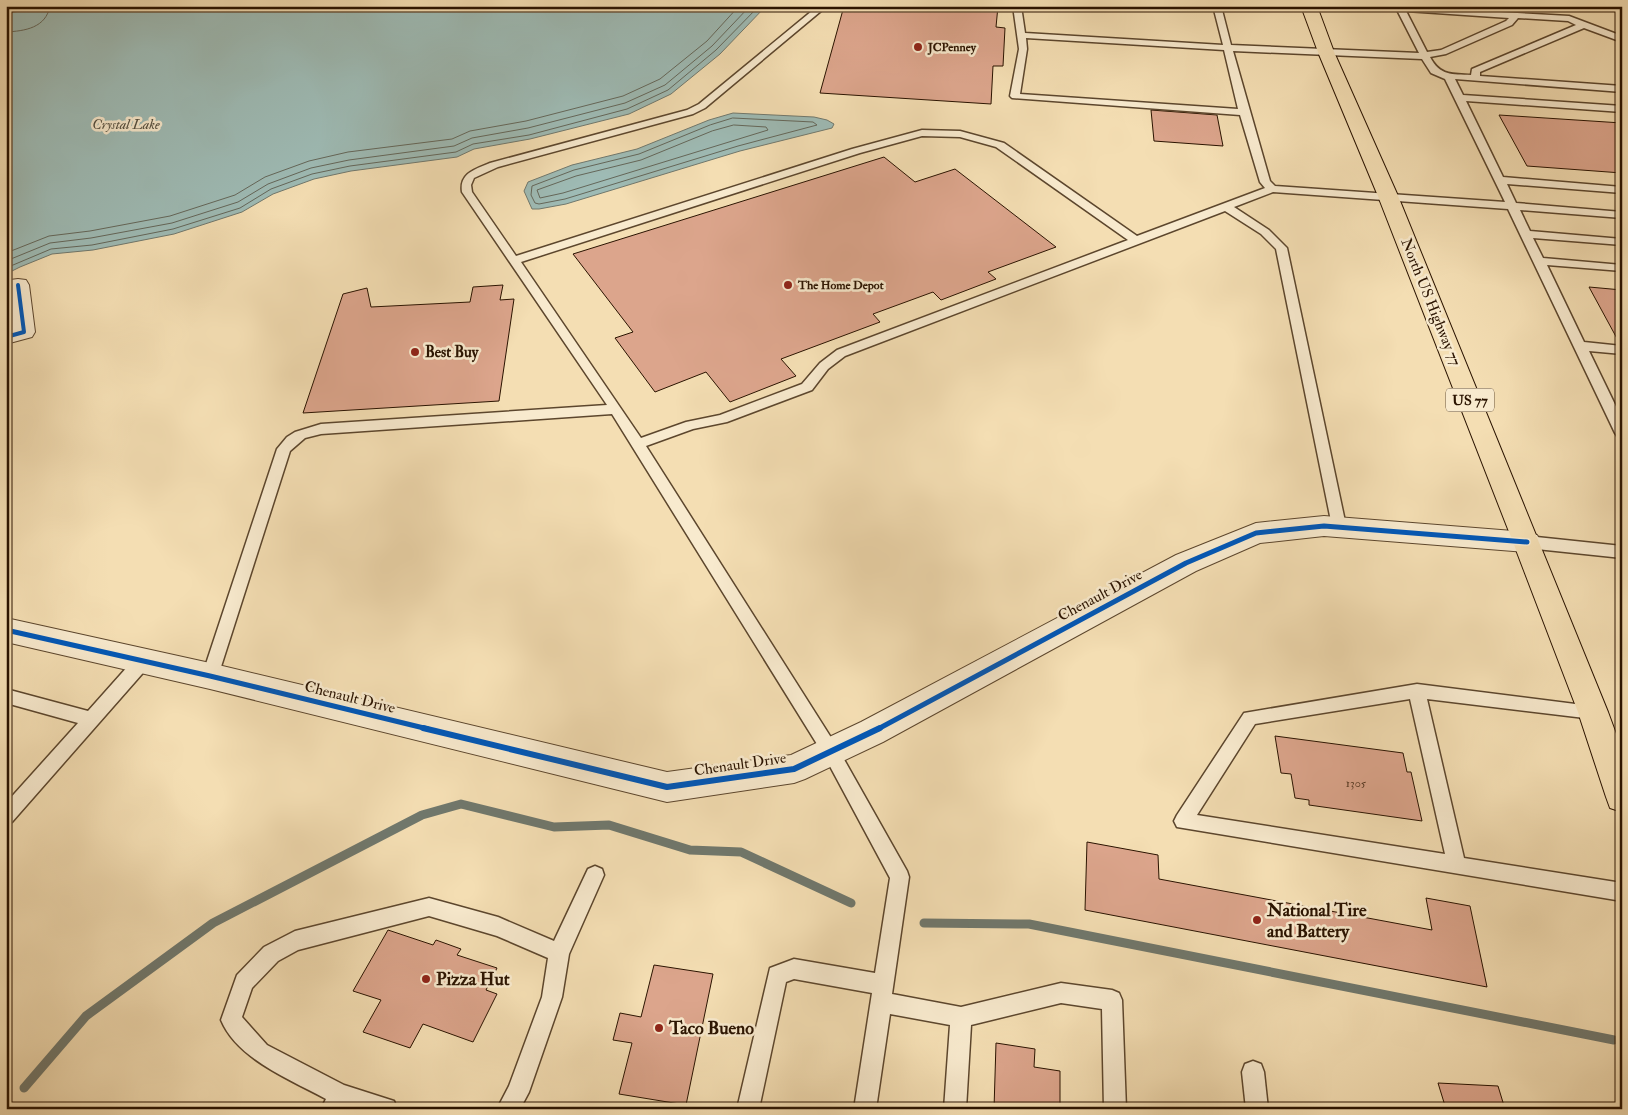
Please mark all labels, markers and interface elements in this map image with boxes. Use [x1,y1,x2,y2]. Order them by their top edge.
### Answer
place label: JCPenney [927,40,977,55]
marker: JCPenney [912,41,924,53]
water label: Crystal Lake [92,116,160,133]
street label: North US Highway 77 [1396,236,1465,369]
place label: The Home Depot [797,278,884,293]
marker: The Home Depot [782,279,794,291]
place label: Best Buy [425,343,480,363]
marker: Best Buy [409,346,421,358]
road number: US 77 [1446,388,1494,412]
street label: Chenault Drive [1055,565,1146,626]
street label: Chenault Drive [303,677,397,718]
street label: Chenault Drive [693,749,787,780]
house number: 1305 [1346,776,1367,791]
place label: National Tire and Battery [1266,899,1367,943]
marker: National Tire and Battery [1251,914,1263,926]
place label: Pizza Hut [436,968,510,991]
marker: Pizza Hut [420,973,432,985]
place label: Taco Bueno [668,1017,754,1040]
marker: Taco Bueno [653,1022,665,1034]

